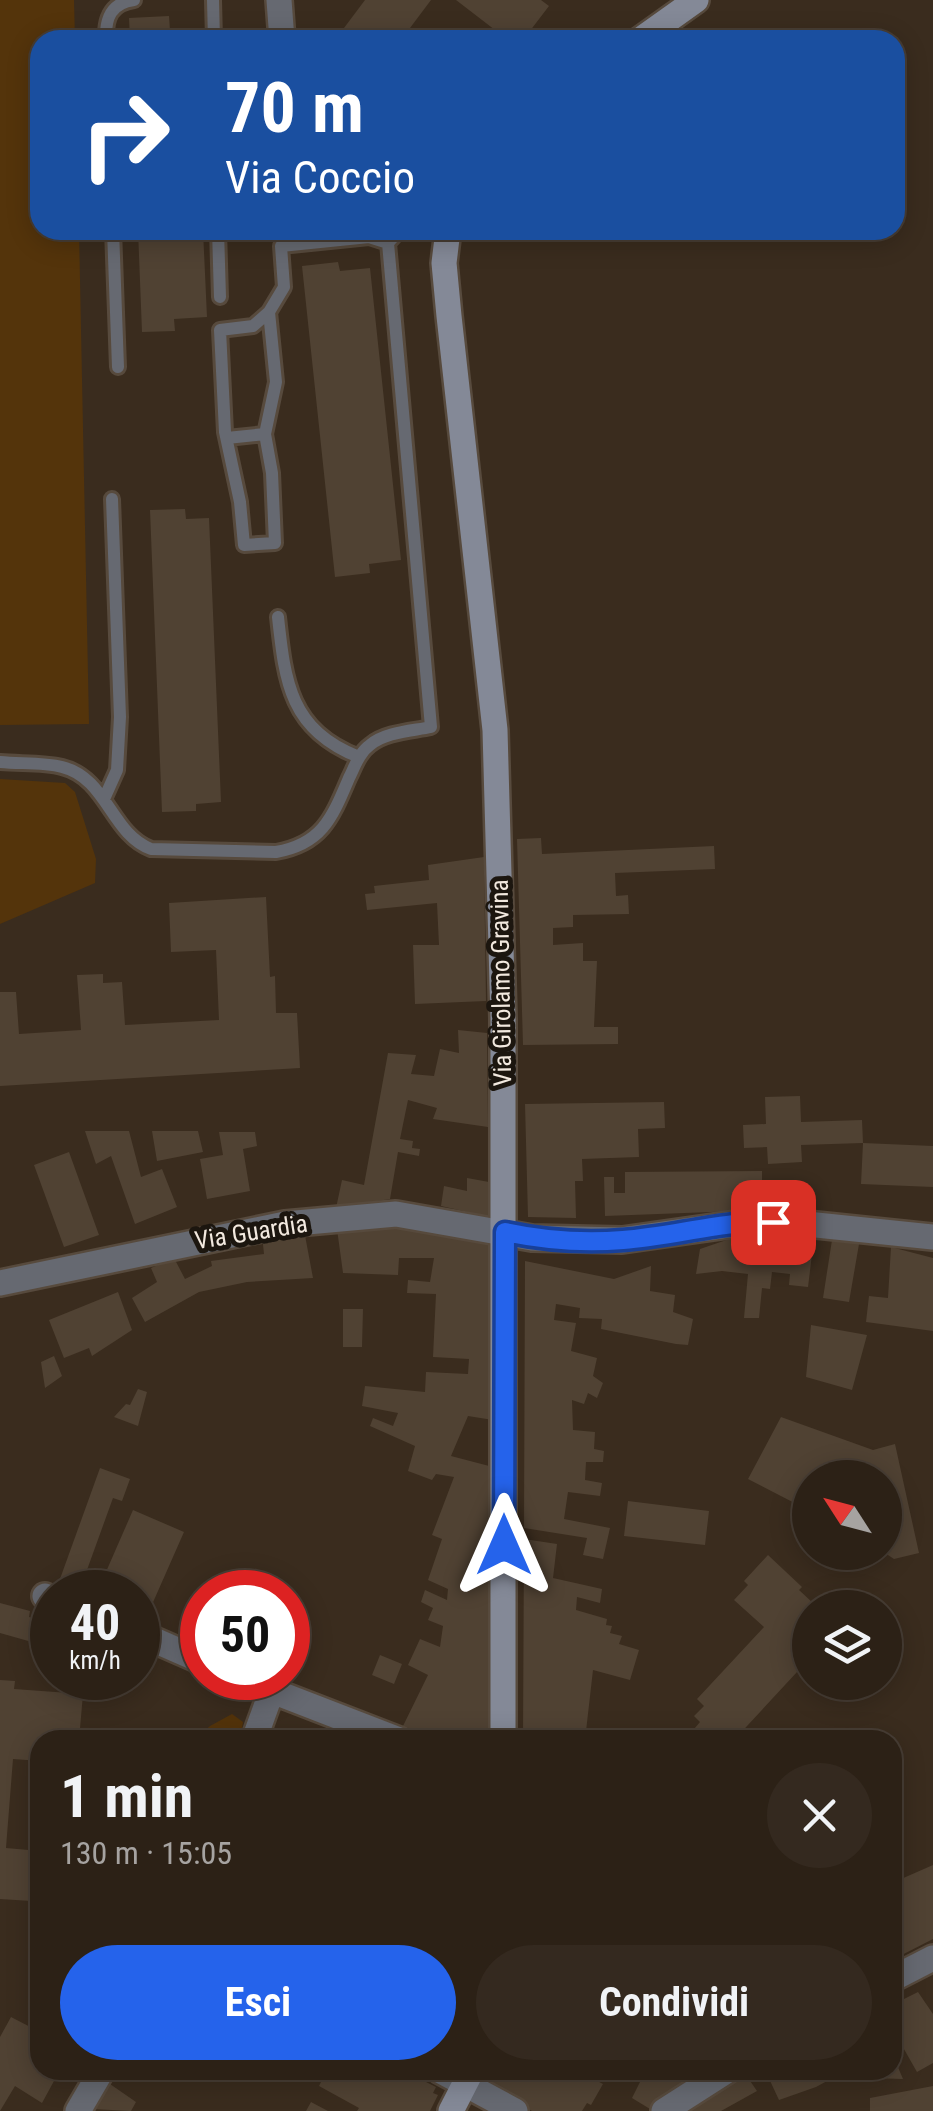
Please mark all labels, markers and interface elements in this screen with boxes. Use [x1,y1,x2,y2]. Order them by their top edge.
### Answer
text: 70 m [225,67,364,149]
icon: right [60,70,190,200]
text: Via Coccio [225,151,415,204]
street label: Via Girolamo Gravina [485,879,517,1087]
pin [731,1180,816,1265]
icon: arrive [746,1195,801,1250]
street label: Via Guardia [193,1209,309,1255]
north arrow [792,1460,902,1570]
map controls [792,1460,902,1700]
position arrow [452,1493,556,1597]
speed limit sign: 50 [180,1570,310,1700]
button: layers [792,1590,902,1700]
text: 40 [70,1594,120,1652]
text: km/h [69,1646,121,1675]
text: 1 min [60,1761,193,1832]
button: close [767,1763,872,1868]
text: 130 m · 15:05 [60,1834,232,1872]
button: Esci [60,1945,456,2060]
button: Condividi [476,1945,872,2060]

